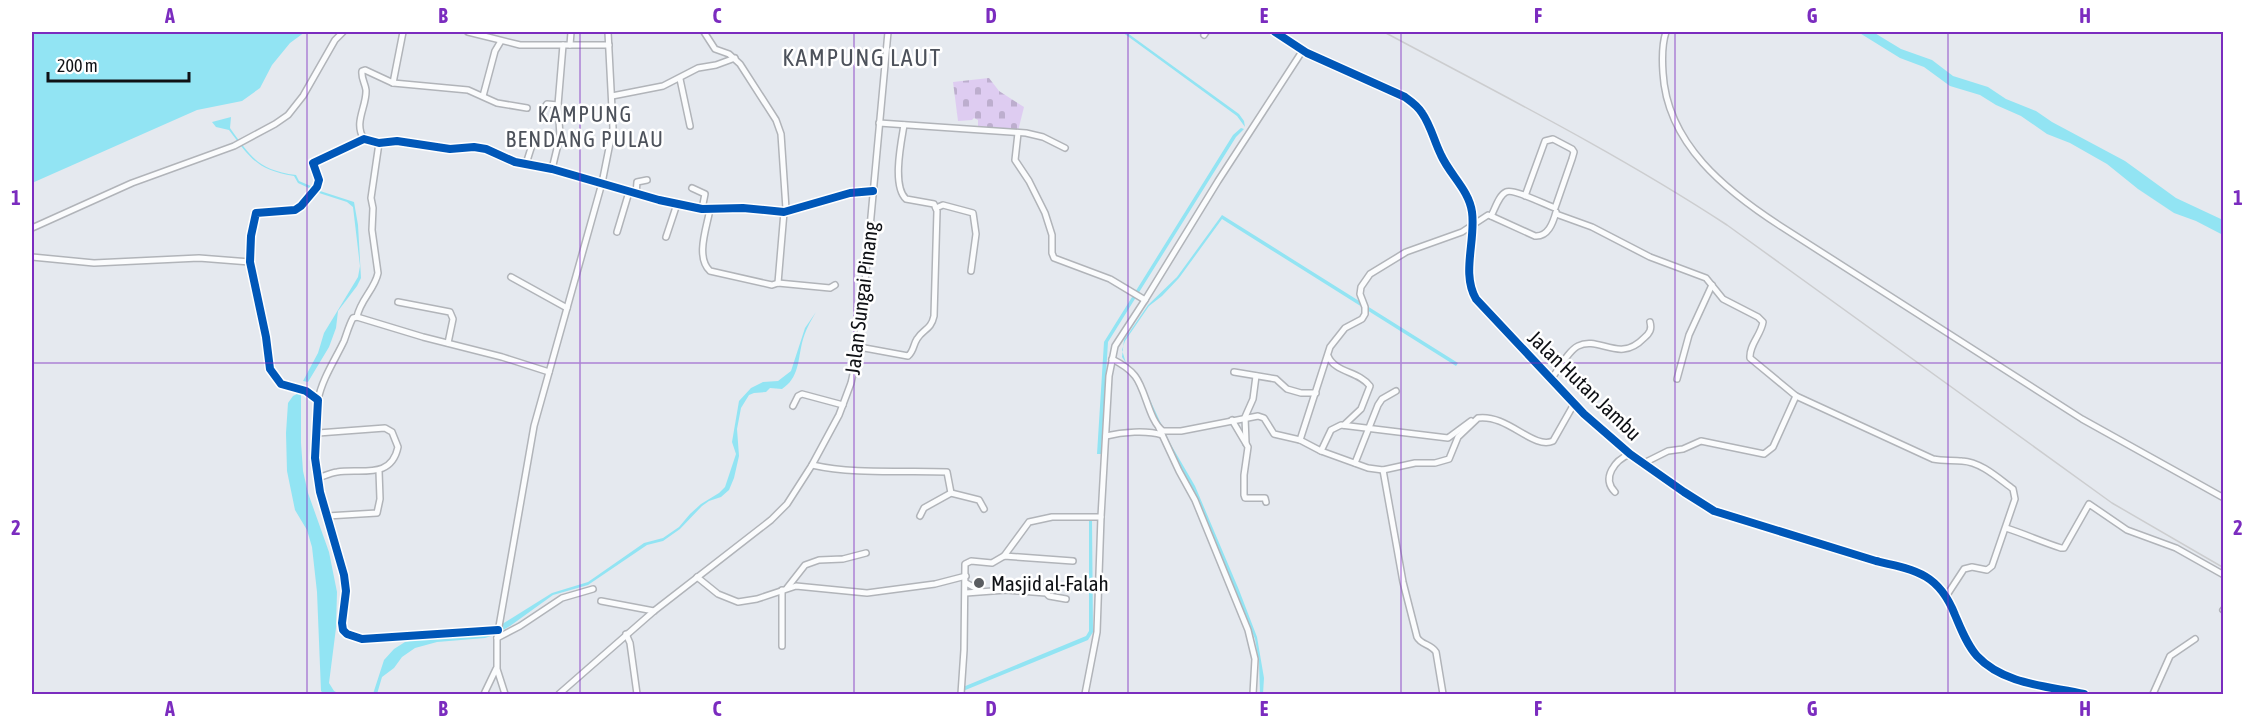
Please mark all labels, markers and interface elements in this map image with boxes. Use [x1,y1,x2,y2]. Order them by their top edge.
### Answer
text: A [164,4,175,27]
text: B [438,4,448,27]
text: C [713,4,722,27]
text: D [985,4,997,27]
text: E [1260,4,1269,27]
text: F [1534,4,1542,27]
text: G [1807,4,1818,27]
text: H [2079,4,2091,27]
district label: KAMPUNG LAUT [782,44,942,71]
scale bar [48,45,189,83]
text: 200 m [57,55,98,76]
district label: KAMPUNG BENDANG PULAU [505,101,665,152]
text: 1 [11,186,21,209]
text: 1 [2233,186,2243,209]
street label: Jalan Sungai Pinang [840,220,882,376]
street label: Jalan Hutan Jambu [1524,325,1646,445]
text: 2 [11,516,21,539]
text: 2 [2233,516,2243,539]
place label: Masjid al-Falah [991,571,1109,595]
marker: Masjid al-Falah [972,576,986,590]
text: A [164,697,175,720]
text: B [438,697,448,720]
text: C [713,697,722,720]
text: D [985,697,997,720]
text: E [1260,697,1269,720]
text: F [1534,697,1542,720]
text: G [1807,697,1818,720]
text: H [2079,697,2091,720]

